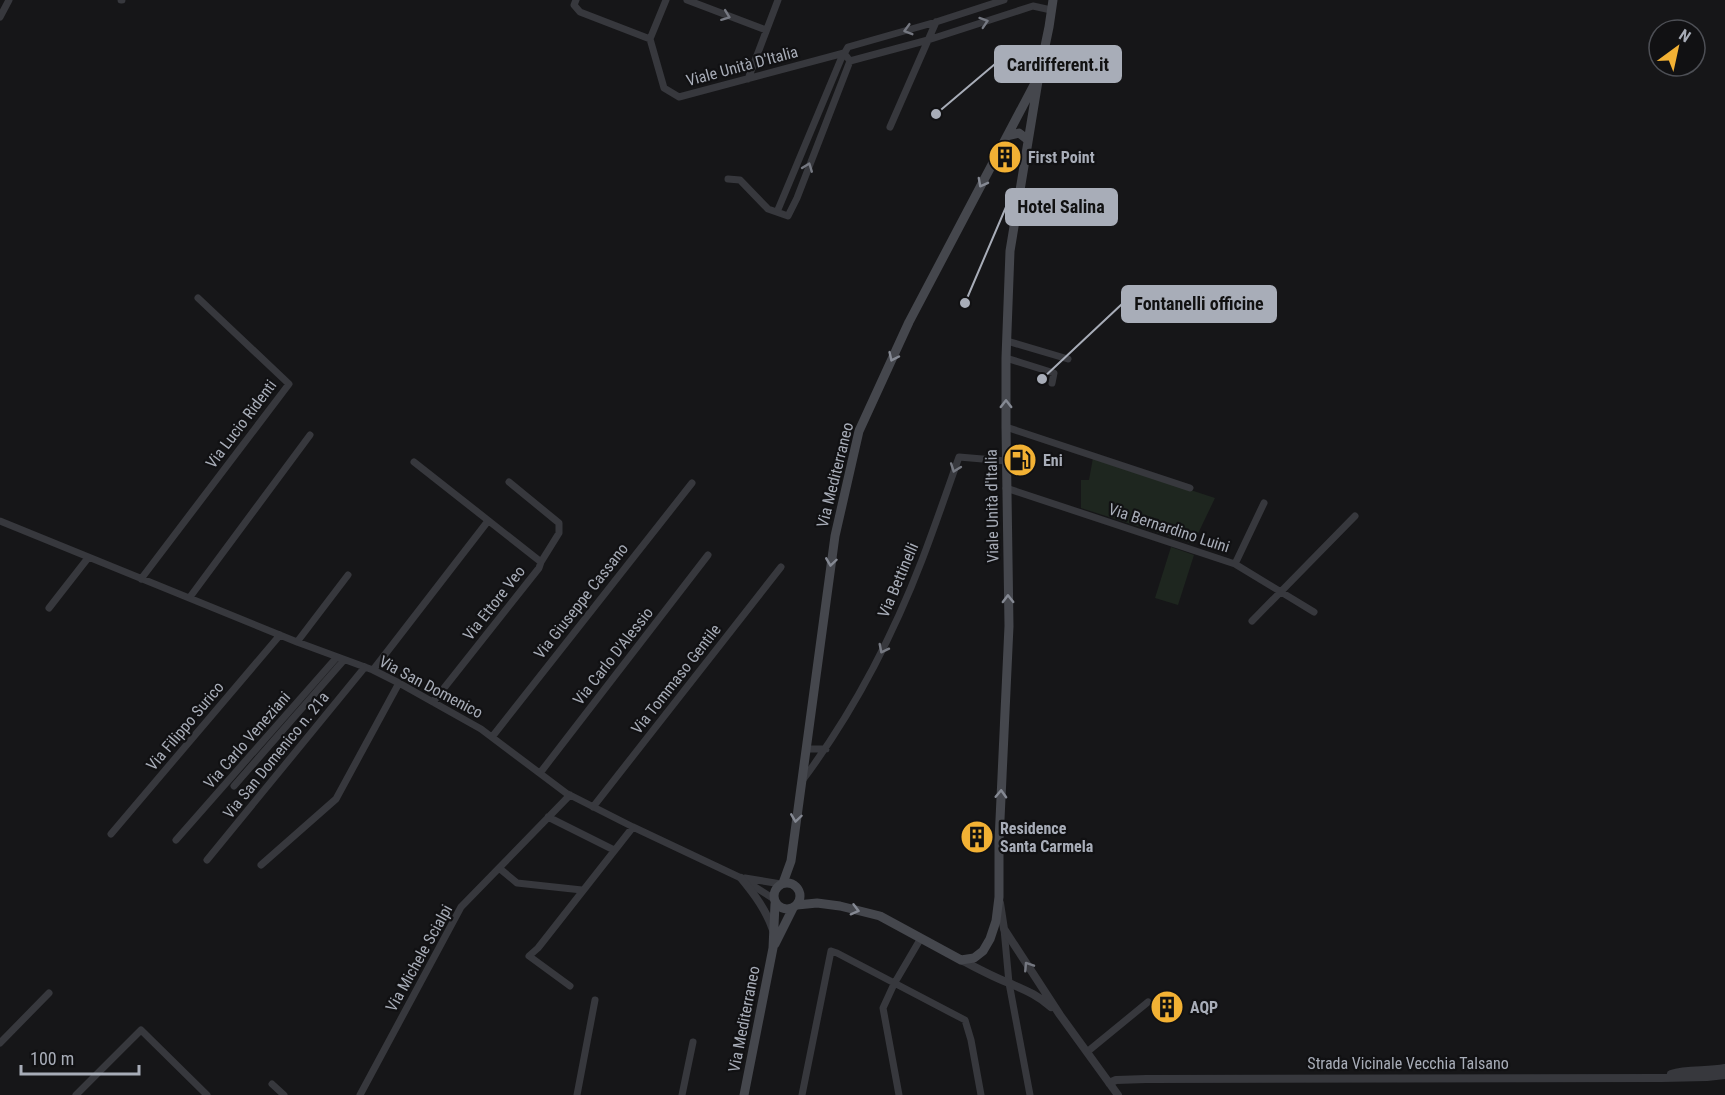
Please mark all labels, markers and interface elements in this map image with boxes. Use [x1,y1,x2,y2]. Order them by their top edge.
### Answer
one-way arrow [720,8,731,21]
one-way arrow [978,17,989,29]
north arrow [1647,18,1707,78]
one-way arrow [903,23,914,35]
text: N [1676,25,1694,46]
street label: Viale Unità D'Italia [684,42,800,90]
callout: Cardifferent.it [995,46,1121,82]
text: Cardifferent.it [1007,54,1110,75]
building icon: First Point [987,139,1023,175]
place label: First Point [1028,148,1095,167]
one-way arrow [801,163,814,173]
one-way arrow [978,177,989,187]
callout: Hotel Salina [1006,189,1117,225]
text: Hotel Salina [1017,196,1105,217]
callout: Fontanelli officine [1122,286,1276,322]
text: Fontanelli officine [1134,293,1264,314]
one-way arrow [889,350,901,361]
street label: Via Lucio Ridenti [202,376,280,472]
one-way arrow [1000,400,1012,409]
street label: Via Mediterraneo [813,420,857,530]
fuel station icon: Eni [1002,442,1038,478]
street label: Viale Unità d'Italia [982,449,1002,563]
place label: Eni [1043,451,1063,470]
one-way arrow [950,462,963,473]
street label: Via Bernardino Luini [1106,499,1232,557]
street label: Via Giuseppe Cassano [530,539,632,663]
street label: Via Bettinelli [874,540,922,620]
one-way arrow [826,558,838,567]
street label: Via Ettore Veo [459,562,529,644]
one-way arrow [1002,595,1014,604]
street label: Via Carlo D'Alessio [569,603,657,709]
street label: Via Tommaso Gentile [627,620,725,738]
one-way arrow [879,642,890,653]
street label: Via San Domenico [376,652,486,722]
street label: Via Filippo Surico [142,678,228,774]
street label: Via Carlo Veneziani [200,688,294,792]
street label: Via San Domenico n. 21a [219,688,333,822]
one-way arrow [995,789,1008,798]
one-way arrow [791,813,803,822]
building icon: Residence Santa Carmela [959,819,995,855]
place label: Residence Santa Carmela [1000,819,1094,856]
street label: Via Michele Scialpi [382,901,456,1015]
one-way arrow [849,902,859,915]
one-way arrow [1024,962,1035,973]
street label: Via Mediterraneo [724,964,764,1074]
building icon: AQP [1149,989,1185,1025]
place label: AQP [1190,998,1218,1017]
scale bar [21,1038,140,1076]
text: 100 m [30,1048,74,1069]
street label: Strada Vicinale Vecchia Talsano [1307,1054,1509,1073]

